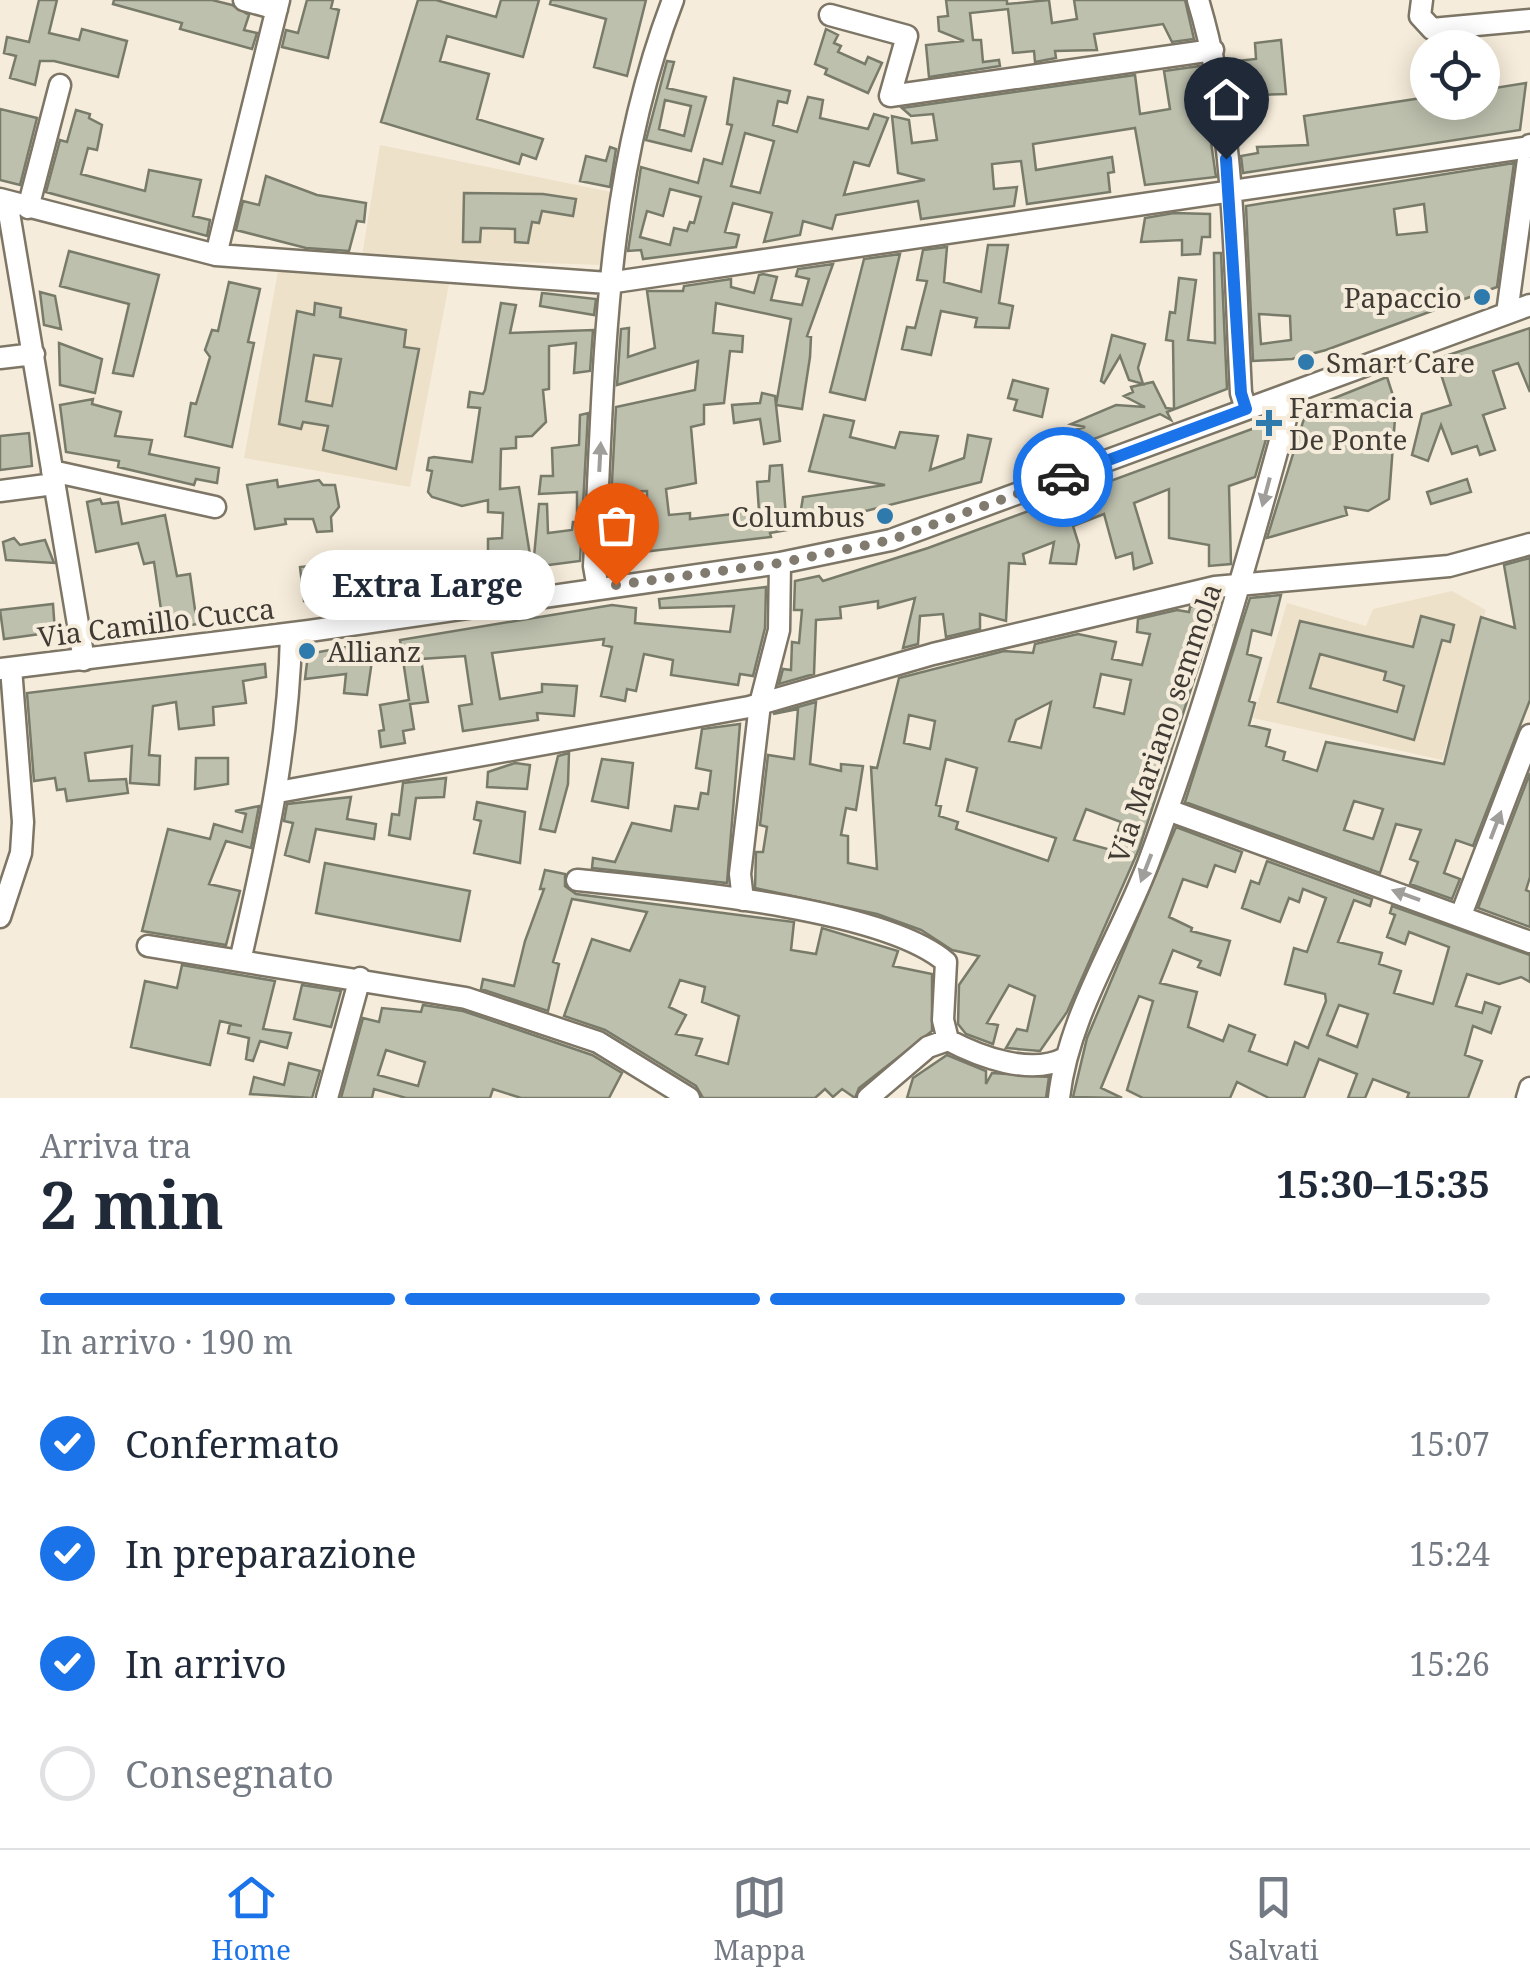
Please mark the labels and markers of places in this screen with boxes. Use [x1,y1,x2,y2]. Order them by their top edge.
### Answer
pin [1184,57,1269,160]
place label: Papaccio [1344,278,1462,316]
marker: Papaccio [1471,286,1493,308]
place label: Smart Care [1326,343,1475,381]
marker: Smart Care [1295,351,1317,373]
place label: Farmacia De Ponte [1289,388,1414,458]
marker: Farmacia De Ponte [1258,412,1280,434]
pin [574,483,659,586]
place label: Columbus [731,497,865,535]
marker: Columbus [874,505,896,527]
callout: Extra Large [301,550,556,620]
place label: Allianz [327,632,421,670]
marker: Allianz [296,640,318,662]

